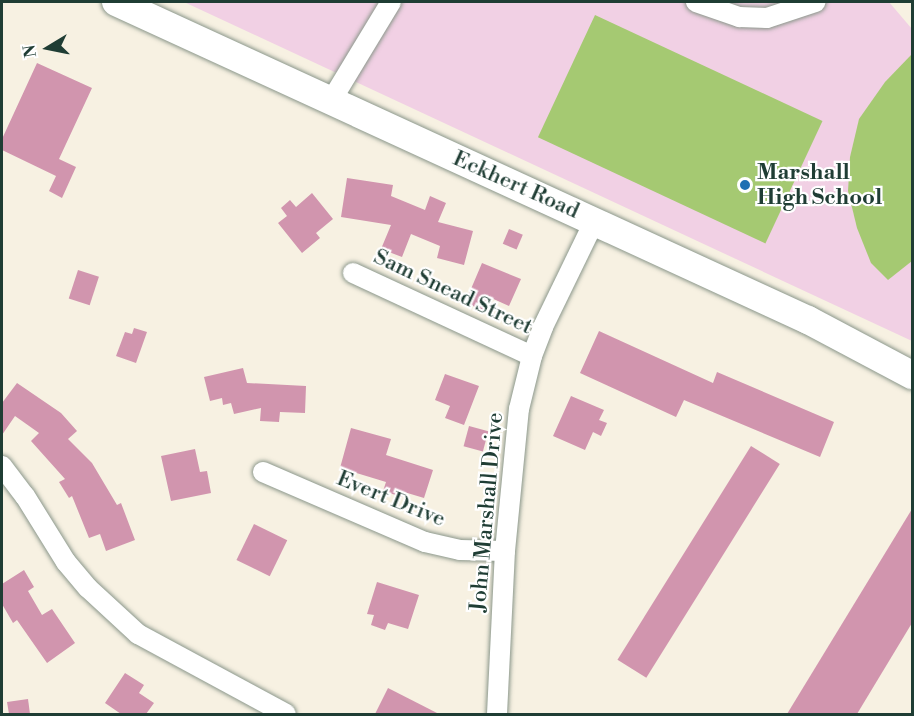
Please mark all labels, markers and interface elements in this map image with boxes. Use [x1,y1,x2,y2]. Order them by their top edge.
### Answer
north arrow [18,18,78,78]
text: N [19,43,41,59]
street label: Eckhert Road [449,145,583,225]
place label: Marshall High School [757,159,882,210]
marker: Marshall High School [738,178,752,192]
street label: Sam Snead Street [369,244,537,340]
street label: John Marshall Drive [465,411,509,613]
street label: Evert Drive [333,465,449,533]

